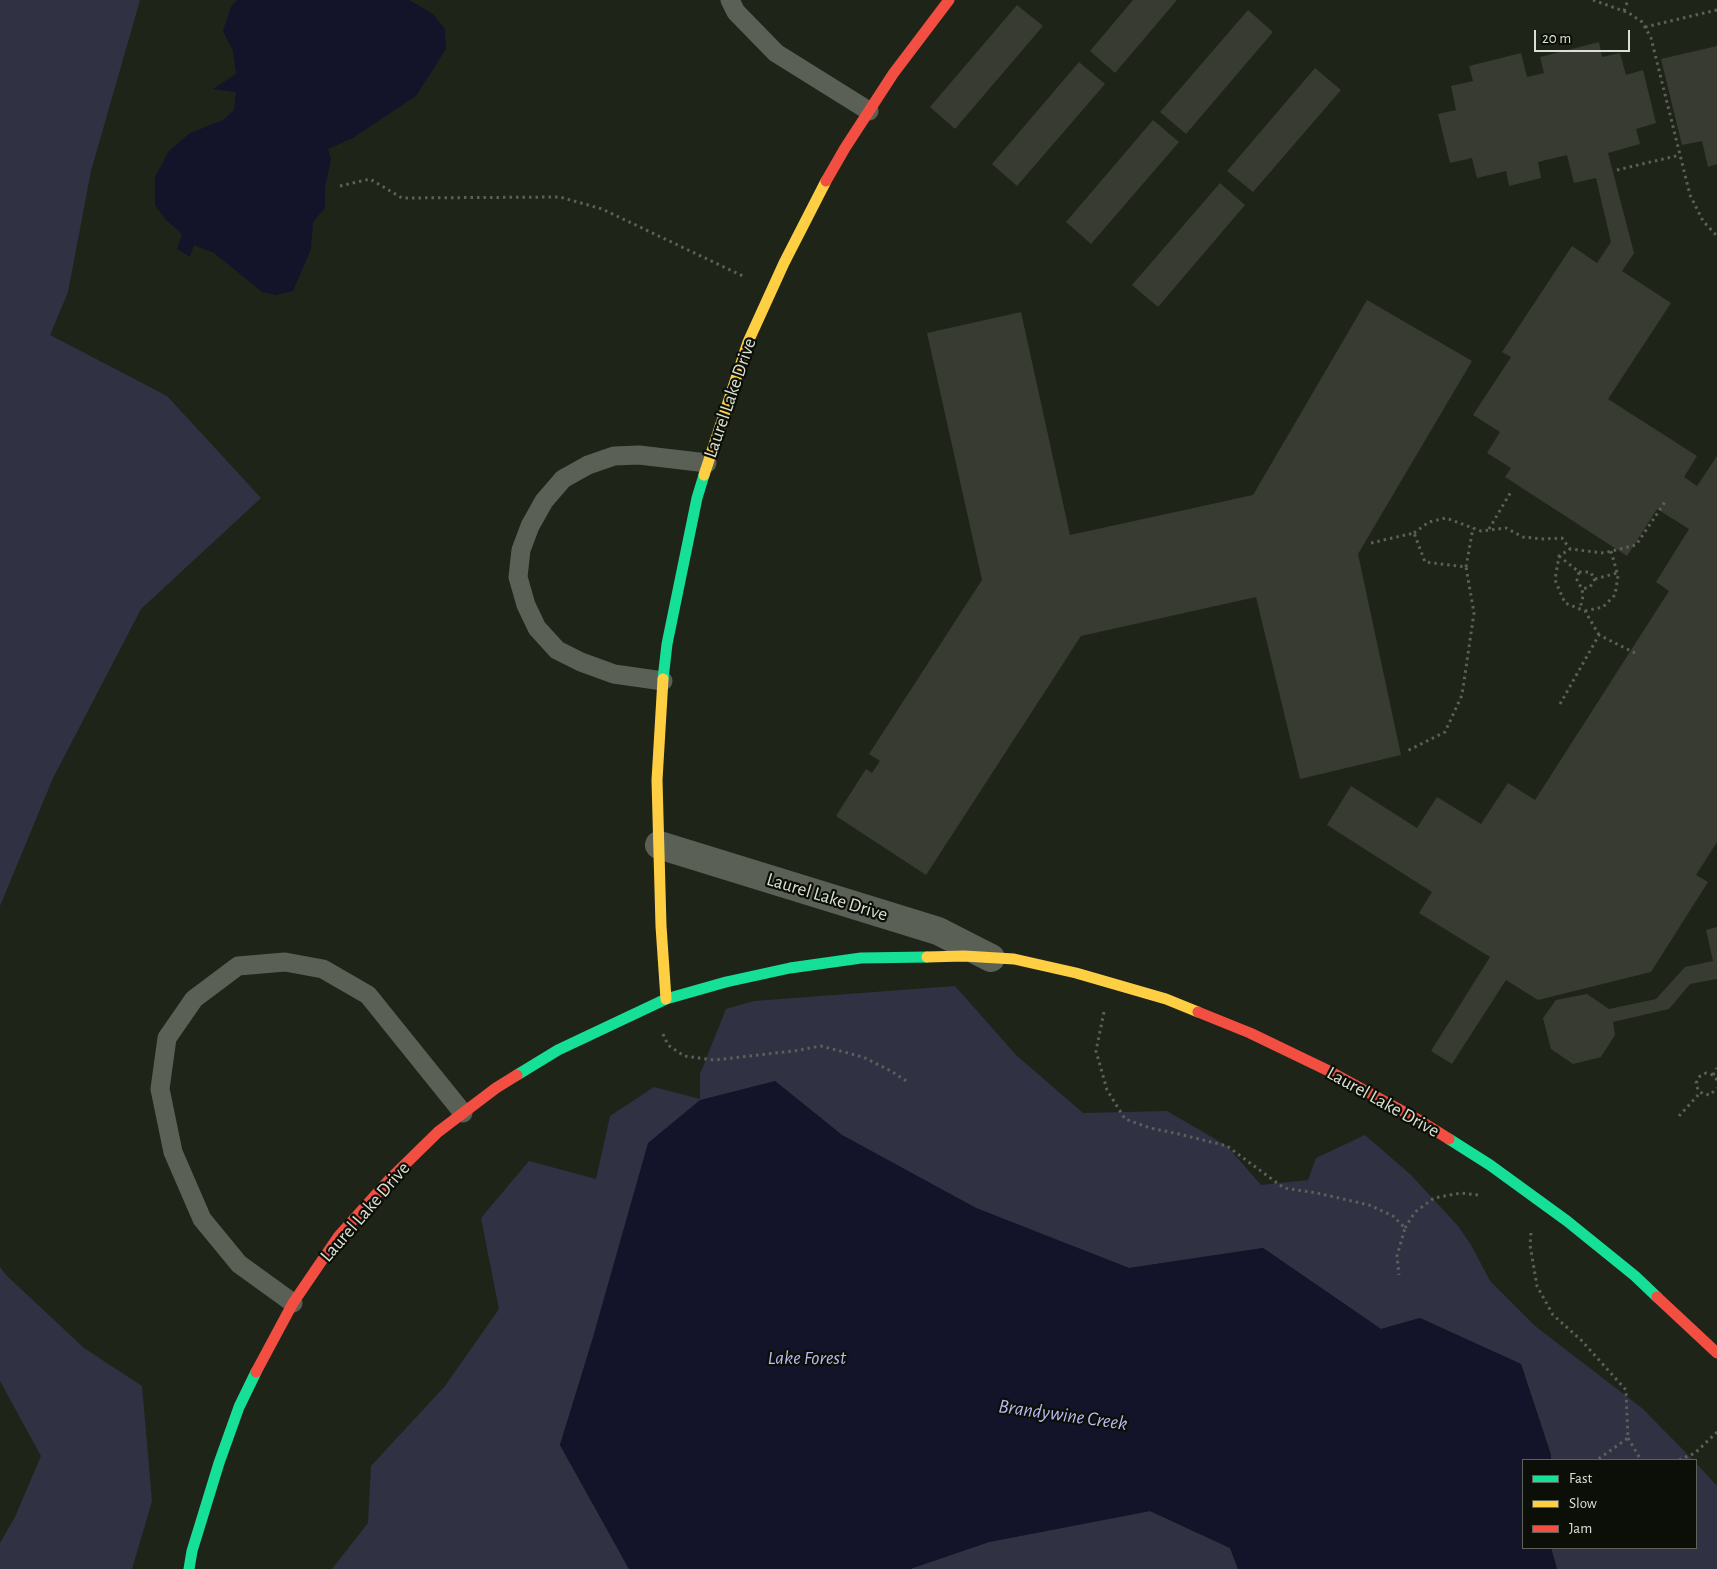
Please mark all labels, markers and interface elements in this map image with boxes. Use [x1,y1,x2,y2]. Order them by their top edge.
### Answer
scale bar [1537,20,1633,52]
text: 20 m [1542,31,1571,46]
street label: Laurel Lake Drive [699,335,761,461]
street label: Laurel Lake Drive [764,868,890,926]
street label: Laurel Lake Drive [1323,1062,1443,1142]
street label: Laurel Lake Drive [315,1157,415,1267]
water label: Lake Forest [768,1346,846,1370]
water label: Brandywine Creek [997,1394,1129,1436]
legend [1522,1459,1697,1549]
text: Fast [1569,1471,1592,1486]
text: Slow [1569,1496,1597,1511]
text: Jam [1569,1521,1592,1536]

